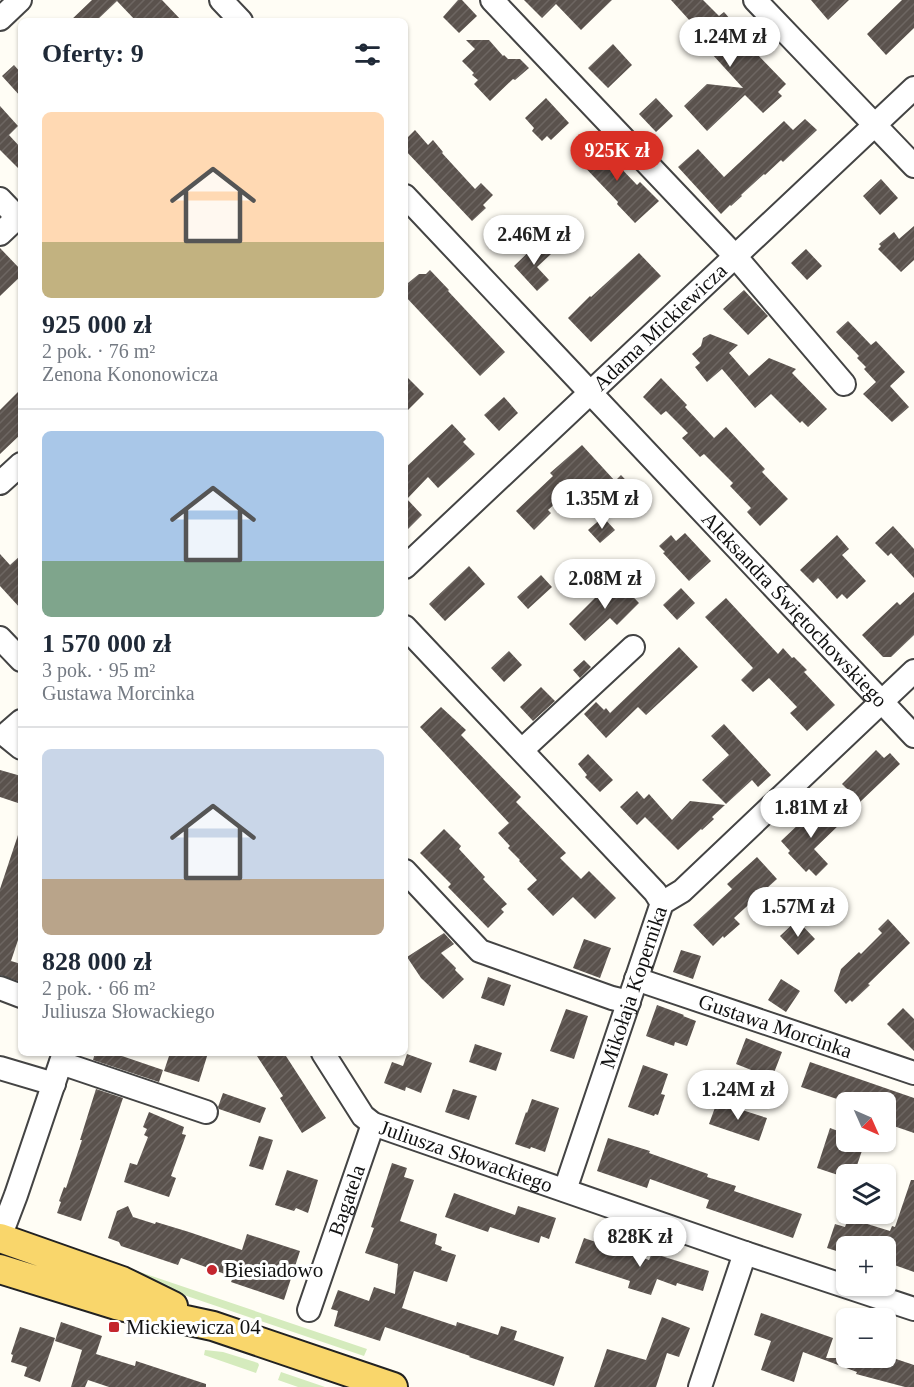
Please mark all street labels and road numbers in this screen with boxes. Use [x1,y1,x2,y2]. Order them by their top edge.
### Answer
street label: Adama Mickiewicza [588,258,732,396]
street label: Aleksandra Świętochowskiego [697,507,892,712]
street label: Mikołaja Kopernika [595,902,672,1072]
street label: Gustawa Morcinka [695,989,856,1063]
street label: Juliusza Słowackiego [376,1115,556,1197]
street label: Bagatela [323,1161,370,1239]

